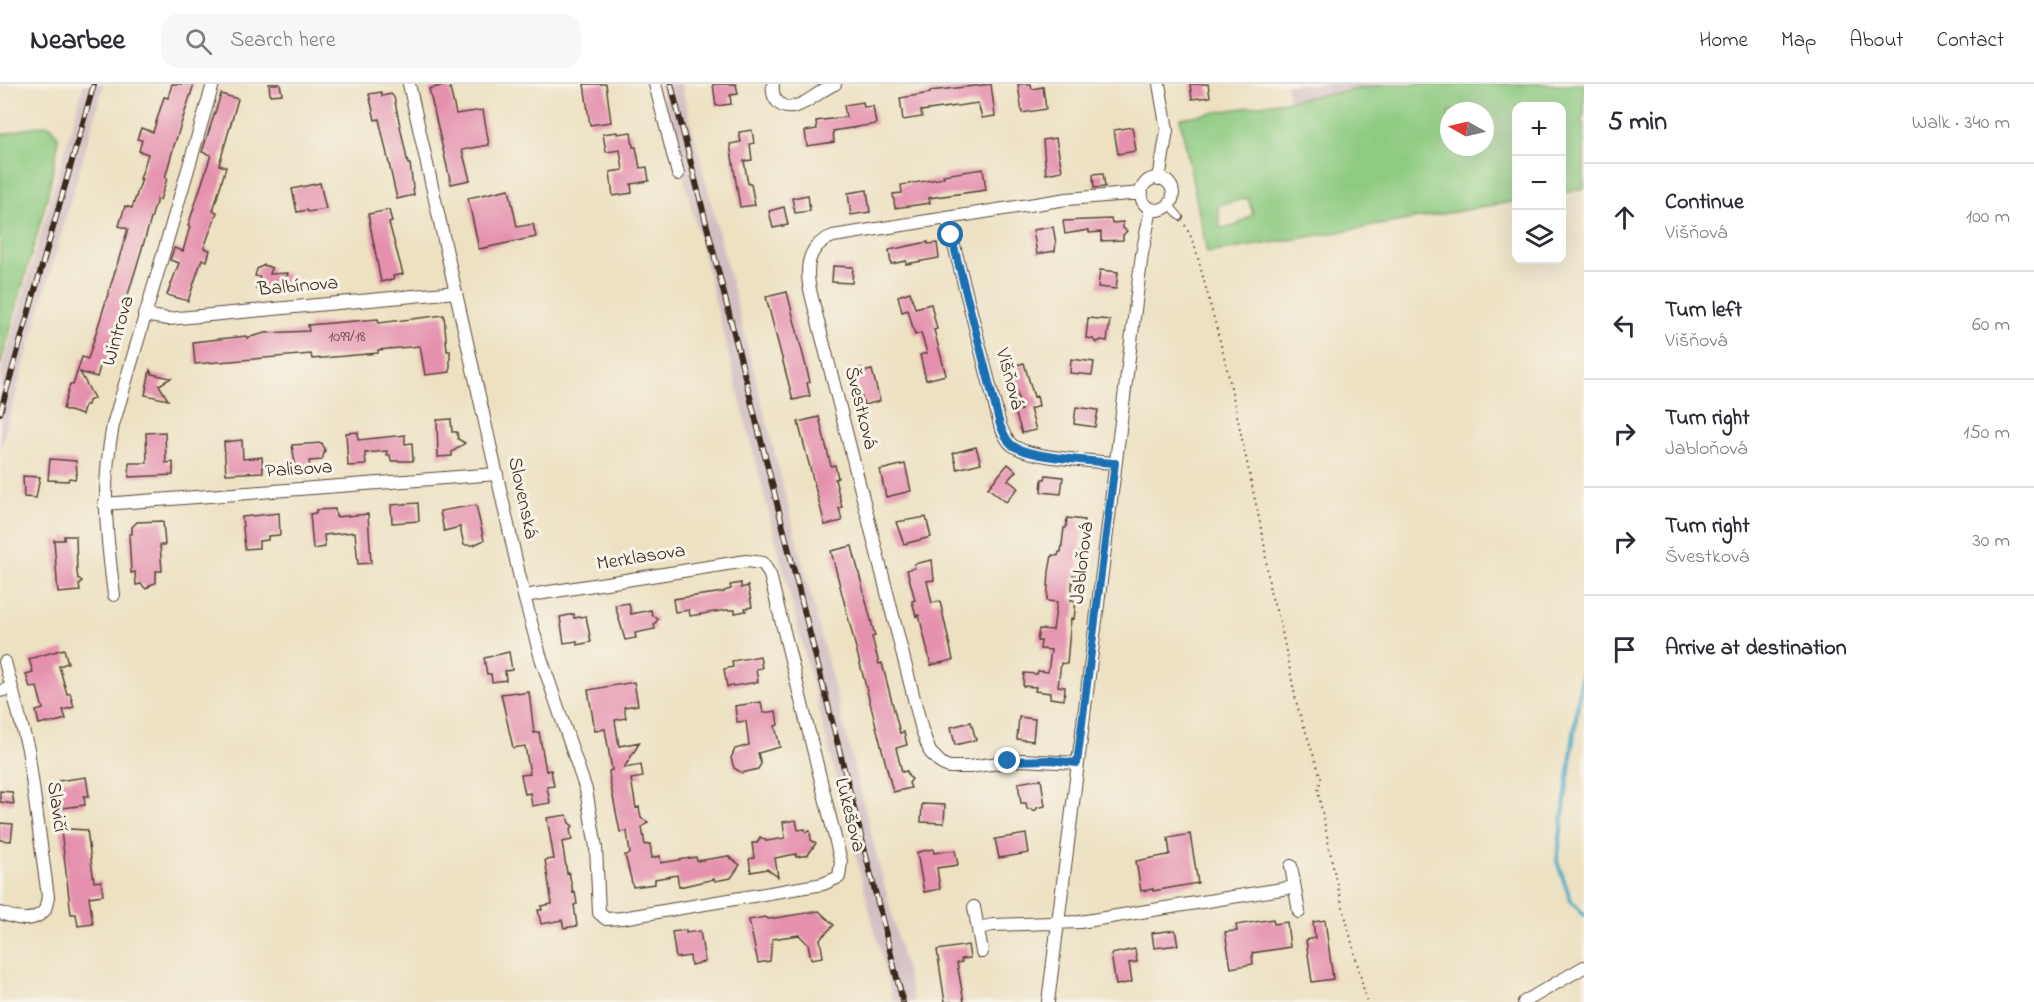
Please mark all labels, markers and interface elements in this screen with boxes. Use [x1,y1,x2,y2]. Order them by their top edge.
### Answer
search box [161,14,581,68]
text: Nearbee [30,21,125,62]
icon: search [182,25,215,58]
text: Search here [230,25,336,57]
text: Home [1699,26,1748,56]
text: Map [1781,26,1816,56]
text: About [1849,26,1903,56]
text: Contact [1936,26,2004,56]
north arrow [1440,102,1494,156]
map controls [1512,102,1566,264]
button: + [1512,102,1566,156]
text: 5 min [1608,104,1667,142]
text: Walk · 340 m [1912,109,2010,138]
button: − [1512,156,1566,210]
text: Continue [1665,187,1744,219]
icon: ahead [1608,201,1641,234]
text: 100 m [1966,203,2010,232]
button: layers [1512,210,1566,264]
text: Višňová [1665,219,1727,248]
route start [937,221,963,247]
street label: Balbínova [256,269,339,305]
street label: Wintrova [95,292,143,370]
text: Turn left [1665,295,1742,327]
icon: left [1608,309,1641,342]
text: 60 m [1972,311,2010,340]
house number: 1099/18 [328,325,366,349]
text: Višňová [1665,327,1727,356]
street label: Višňová [987,344,1031,413]
street label: Švestková [836,364,884,452]
text: Turn right [1665,403,1750,435]
icon: right [1608,417,1641,450]
text: 150 m [1963,419,2010,448]
text: Jabloňová [1665,435,1747,464]
street label: Palisova [264,453,334,487]
street label: Slovenská [499,454,545,542]
text: Turn right [1665,511,1750,543]
street label: Jabloňová [1064,520,1102,606]
icon: right [1608,525,1641,558]
text: 30 m [1973,527,2010,556]
street label: Merklasova [595,537,687,579]
text: Švestková [1665,543,1749,572]
icon: arrive [1608,633,1641,666]
text: Arrive at destination [1665,633,1847,665]
route end [994,747,1020,773]
street label: Lukešova [826,775,872,855]
street label: Slavičí [38,780,74,834]

